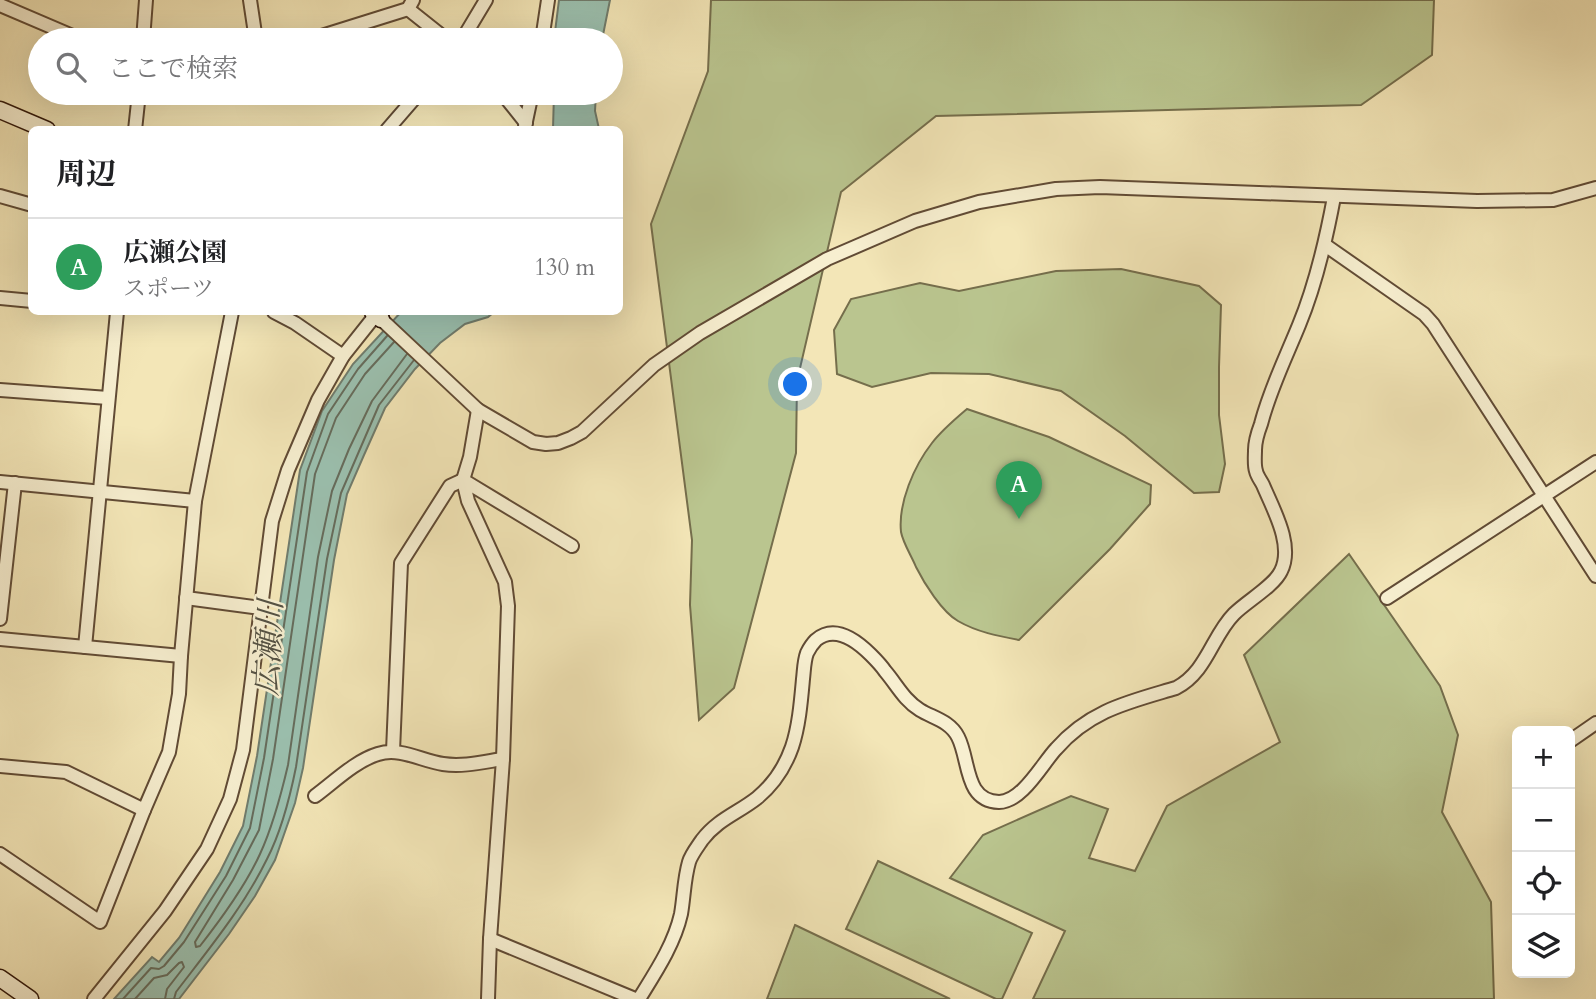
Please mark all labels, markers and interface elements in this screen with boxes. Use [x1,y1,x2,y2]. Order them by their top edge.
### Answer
search box [28,28,623,105]
icon: search [52,48,90,86]
text: ここで検索 [108,51,238,86]
text: 周辺 [56,154,116,195]
text: 広瀬公園 [123,235,227,270]
text: A [70,252,88,283]
text: 130 m [534,252,595,283]
text: スポーツ [123,273,214,304]
your location [778,367,812,401]
pin: A [996,461,1042,519]
water label: 広瀬川 [245,596,294,697]
map controls [1512,726,1575,978]
button: + [1512,726,1575,789]
button: − [1512,789,1575,852]
button: locate [1512,852,1575,915]
button: layers [1512,915,1575,978]

